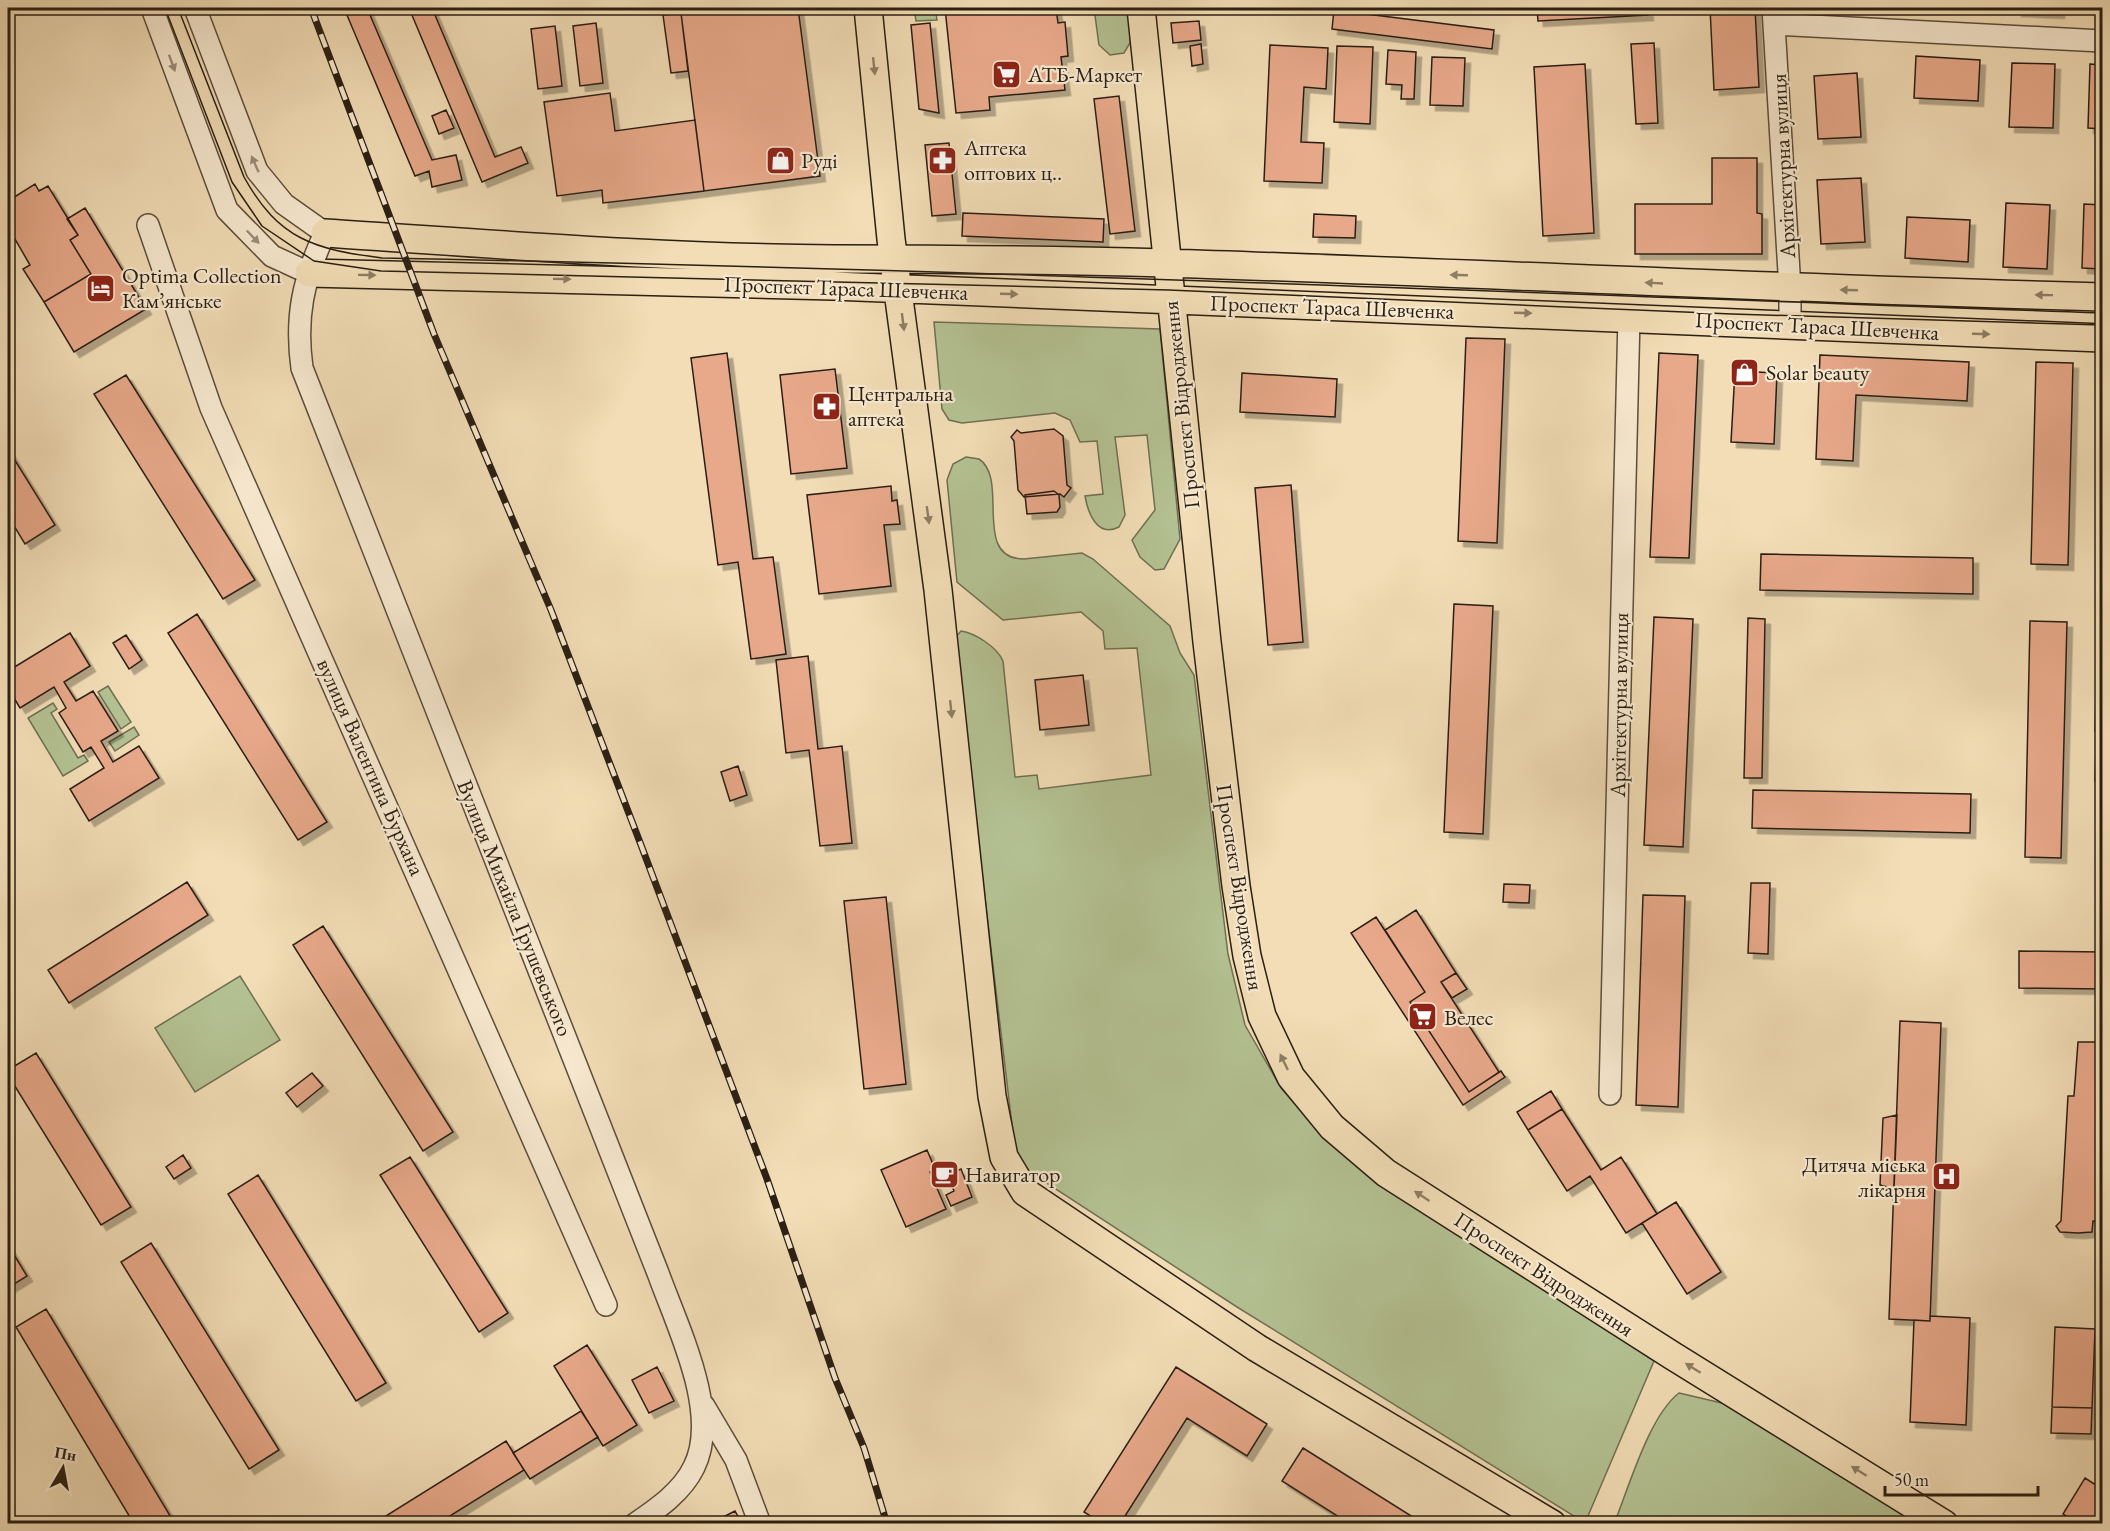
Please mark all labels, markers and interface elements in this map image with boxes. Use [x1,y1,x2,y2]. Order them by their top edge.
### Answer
one-way arrow [167,54,177,72]
one-way arrow [869,56,879,75]
supermarket icon: АТБ-Маркет [991,58,1023,90]
place label: АТБ-Маркет [1027,60,1142,89]
street label: Архітектурна вулиця [1764,73,1802,260]
place label: Аптека оптових ц‥ [963,133,1062,187]
shop icon: Рудi [764,144,796,176]
pharmacy icon: Аптека оптових ц‥ [927,144,959,176]
place label: Рудi [801,146,838,175]
one-way arrow [250,156,259,173]
one-way arrow [246,229,260,244]
place label: Optima Collection Кам’янське [122,261,282,315]
street label: Проспект Тараса Шевченка [723,269,969,307]
one-way arrow [358,270,377,279]
one-way arrow [1450,271,1469,280]
hotel icon: Optima Collection Кам’янське [85,272,117,304]
one-way arrow [553,275,572,284]
one-way arrow [1645,278,1664,288]
one-way arrow [1840,286,1859,295]
street label: Проспект Тараса Шевченка [1209,288,1455,326]
one-way arrow [1000,290,1019,299]
one-way arrow [2035,291,2054,300]
street label: Проспект Відродження [1156,299,1206,511]
street label: Проспект Тараса Шевченка [1694,305,1940,347]
one-way arrow [1513,309,1532,318]
one-way arrow [898,313,907,332]
one-way arrow [1971,329,1990,338]
shop icon: Solar beauty [1729,356,1761,388]
place label: Solar beauty [1766,358,1870,387]
place label: Центральна аптека [848,379,954,433]
pharmacy icon: Центральна аптека [811,390,843,422]
one-way arrow [923,506,932,525]
street label: Архітектурна вулиця [1603,612,1635,799]
street label: вулиця Валентина Бурхана [310,654,432,880]
one-way arrow [946,700,956,719]
street label: Вулиця Михайла Грушевського [450,775,580,1041]
street label: Проспект Відродження [1209,781,1271,993]
supermarket icon: Велес [1407,1001,1439,1033]
place label: Велес [1444,1003,1493,1032]
one-way arrow [1279,1054,1288,1071]
place label: Дитяча міська лікарня [1802,1150,1926,1204]
cafe icon: Навигатор [928,1158,960,1190]
place label: Навигатор [965,1160,1060,1189]
hospital icon: Дитяча міська лікарня [1931,1161,1963,1193]
one-way arrow [1414,1191,1430,1202]
street label: Проспект Відродження [1448,1205,1640,1343]
one-way arrow [1685,1363,1701,1374]
north arrow [33,1438,93,1498]
text: Пн [53,1441,78,1466]
scale bar [1885,1459,2038,1497]
one-way arrow [1851,1465,1867,1476]
text: 50 m [1894,1468,1929,1491]

